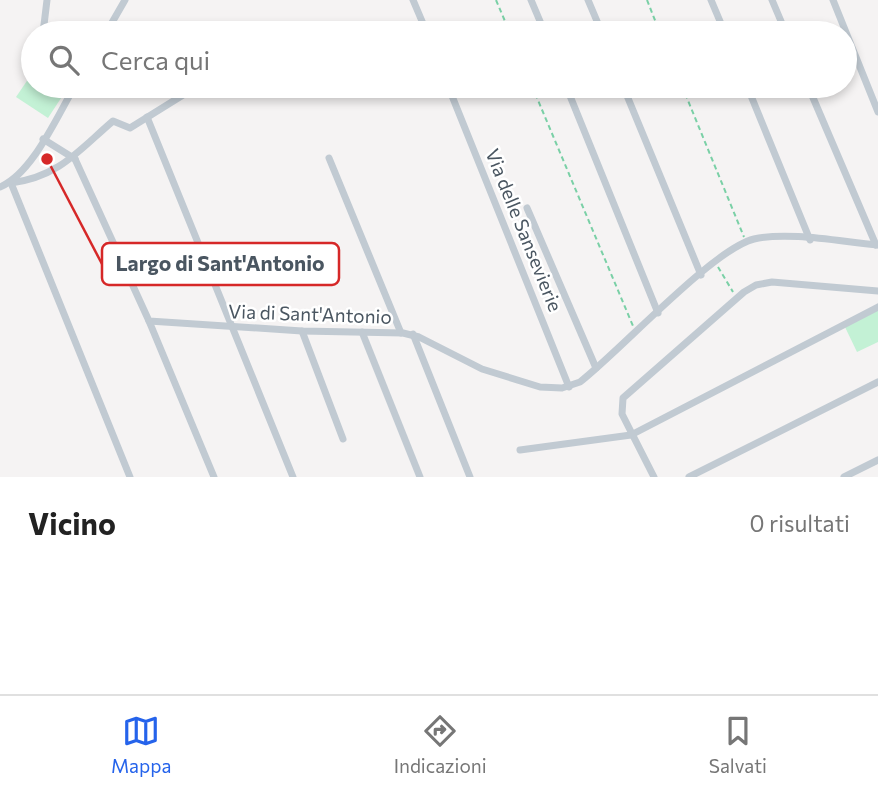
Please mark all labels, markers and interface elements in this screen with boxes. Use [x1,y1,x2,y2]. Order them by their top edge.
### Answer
search box [21,21,857,98]
icon: search [45,41,83,79]
text: Cerca qui [101,44,210,75]
street label: Via delle Sansevierie [481,145,568,314]
callout: Largo di Sant'Antonio [102,243,339,285]
text: Largo di Sant'Antonio [115,250,325,275]
street label: Via di Sant'Antonio [228,299,392,328]
text: Vicino [28,504,116,541]
text: 0 risultati [750,509,850,537]
tab: Mappa [111,712,171,777]
tab: Indicazioni [394,712,487,777]
tab: Salvati [709,712,767,777]

